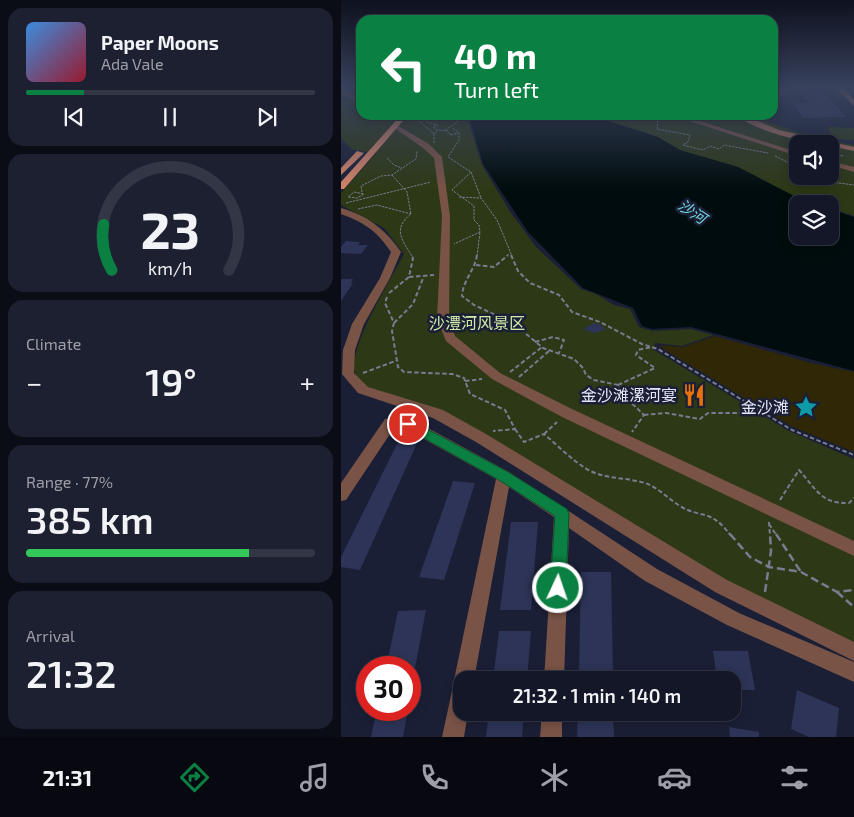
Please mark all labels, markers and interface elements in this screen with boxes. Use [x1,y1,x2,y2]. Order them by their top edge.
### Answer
text: Paper Moons [101,31,219,54]
text: 40 m [454,34,537,76]
icon: left [371,35,436,100]
text: Ada Vale [101,54,164,73]
text: Turn left [454,76,539,102]
icon: previous [60,103,88,131]
icon: pause [156,103,184,131]
icon: next [253,103,281,131]
map controls [789,135,839,245]
button: sound [789,135,839,185]
water label: 沙河 [675,195,713,229]
button: layers [789,195,839,245]
text: 23 [141,197,200,259]
text: km/h [148,257,193,279]
park label: 沙澧河风景区 [429,313,525,332]
text: Climate [26,334,81,353]
text: 19° [145,358,197,404]
text: − [26,365,42,399]
text: + [300,365,315,399]
restaurant icon: 金沙滩漯河宴 [681,382,707,408]
place label: 金沙滩漯河宴 [581,385,677,404]
place icon: 金沙滩 [793,394,819,420]
place label: 金沙滩 [741,397,789,416]
pin [387,403,429,445]
icon: arrive [394,410,422,438]
text: Range · 77% [26,472,113,491]
text: 385 km [26,496,154,542]
position arrow [531,561,583,613]
text: Arrival [26,626,75,645]
text: 21:32 [26,650,116,696]
speed limit sign: 30 [356,656,421,721]
text: 21:32 · 1 min · 140 m [513,684,681,707]
icon: directions [177,760,212,795]
icon: music [297,760,332,795]
icon: phone [417,760,452,795]
icon: climate [537,760,572,795]
icon: car [657,760,692,795]
icon: filters [777,760,812,795]
text: 21:31 [42,764,92,790]

